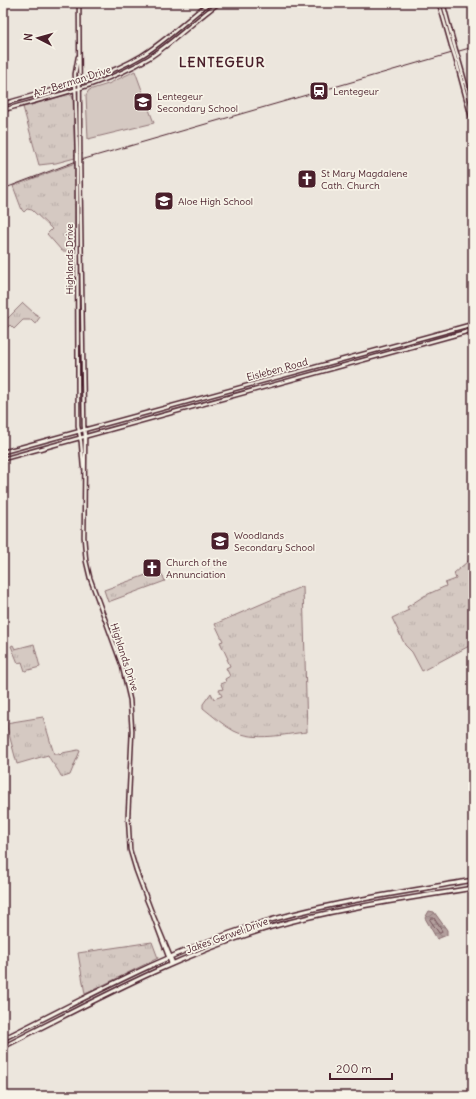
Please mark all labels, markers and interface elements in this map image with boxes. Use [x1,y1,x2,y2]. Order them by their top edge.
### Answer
north arrow [18,18,58,58]
text: N [21,32,35,41]
district label: LENTEGEUR [179,53,265,71]
street label: A.Z. Berman Drive [32,63,113,100]
station icon: Lentegeur [308,80,330,102]
place label: Lentegeur [333,85,379,98]
place label: Lentegeur Secondary School [157,90,238,115]
school or university icon: Lentegeur Secondary School [132,91,154,113]
place label: St Mary Magdalene Cath. Church [321,167,408,192]
church icon: St Mary Magdalene Cath. Church [296,168,318,190]
school or university icon: Aloe High School [153,190,175,212]
place label: Aloe High School [178,195,253,208]
street label: Highlands Drive [63,224,76,294]
street label: Eisleben Road [245,355,309,384]
place label: Woodlands Secondary School [234,529,315,554]
school or university icon: Woodlands Secondary School [209,530,231,552]
place label: Church of the Annunciation [166,556,227,581]
church icon: Church of the Annunciation [141,557,163,579]
street label: Highlands Drive [107,621,142,693]
street label: Jakes Gerwel Drive [184,915,270,956]
scale bar [330,1055,392,1081]
text: 200 m [336,1061,372,1076]

